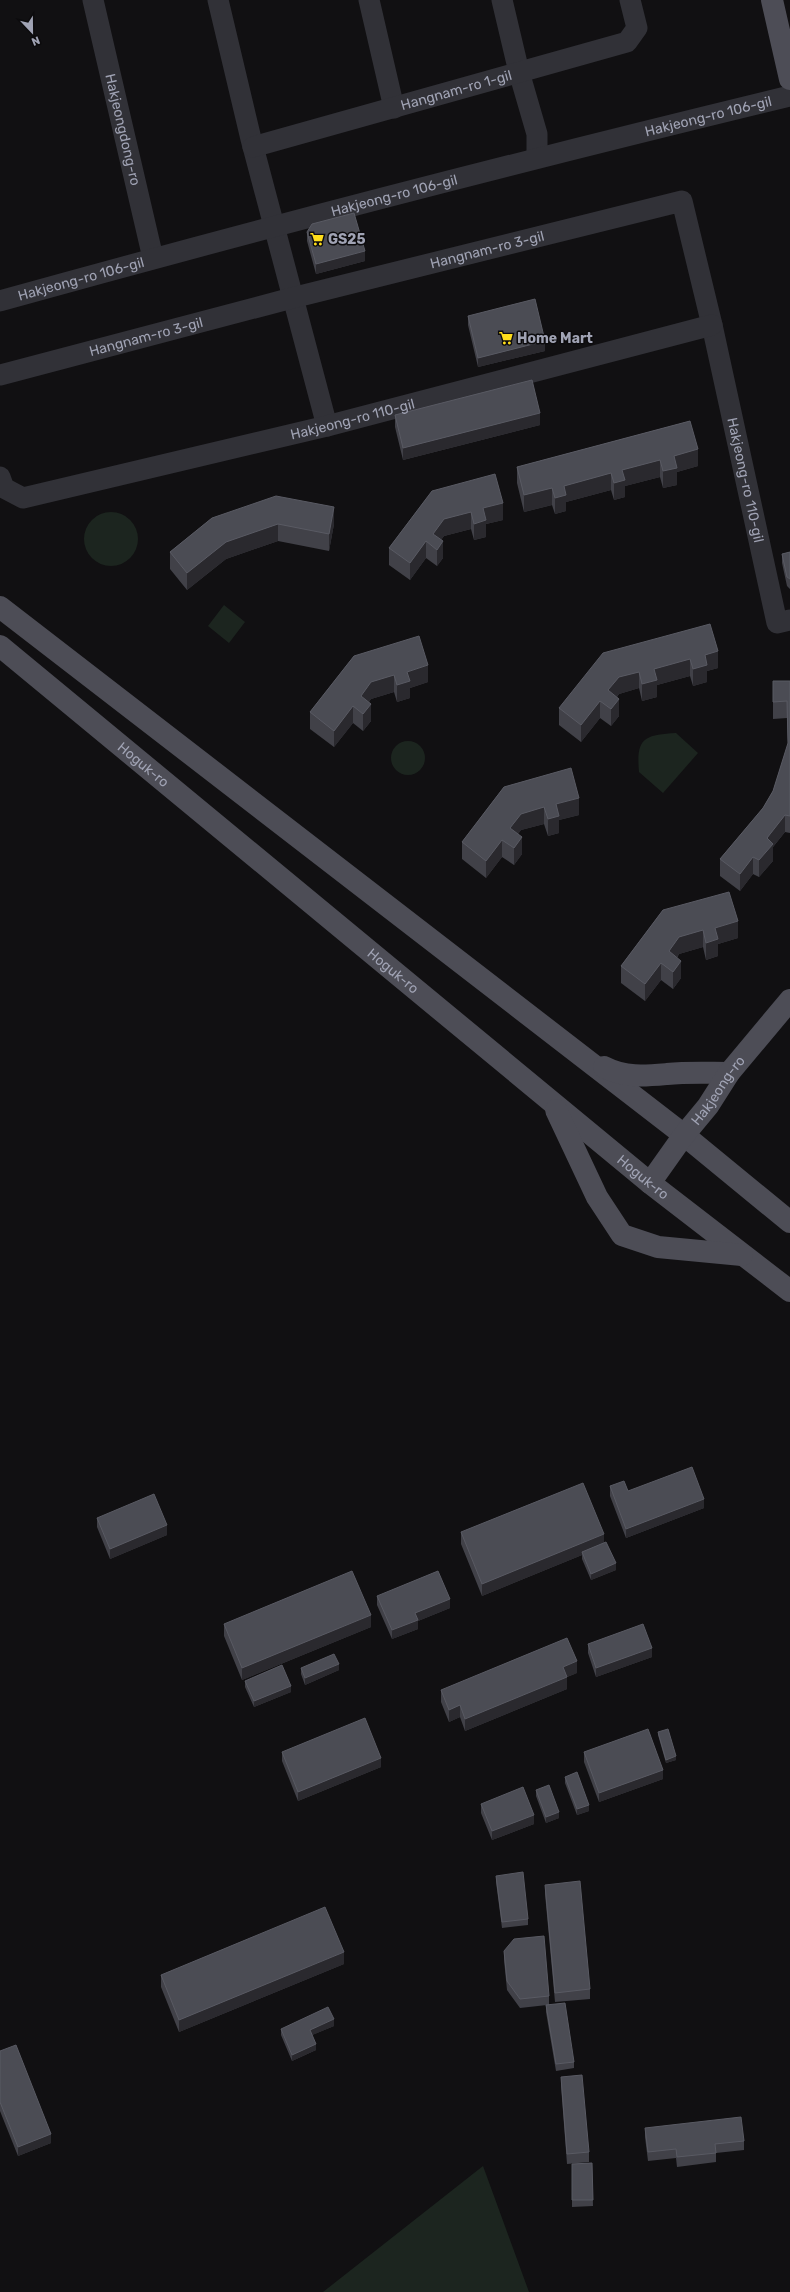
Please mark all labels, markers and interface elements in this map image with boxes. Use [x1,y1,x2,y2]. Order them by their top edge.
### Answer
north arrow [12,12,52,52]
text: N [29,33,42,48]
street label: Hangnam-ro 1-gil [399,66,514,114]
street label: Hakjeongdong-ro [102,72,144,187]
street label: Hakjeong-ro 106-gil [643,92,773,140]
street label: Hakjeong-ro 106-gil [329,171,459,220]
street label: Hangnam-ro 3-gil [428,227,546,272]
supermarket icon: GS25 [309,231,325,247]
place label: GS25 [328,231,366,248]
street label: Hakjeong-ro 106-gil [16,253,146,304]
street label: Hangnam-ro 3-gil [87,313,205,360]
supermarket icon: Home Mart [498,330,514,346]
place label: Home Mart [517,330,593,347]
street label: Hakjeong-ro 110-gil [289,395,416,443]
street label: Hakjeong-ro 110-gil [724,416,768,544]
street label: Hoguk-ro [114,738,173,791]
street label: Hoguk-ro [364,945,422,997]
street label: Hakjeong-ro [687,1052,748,1128]
street label: Hoguk-ro [614,1151,672,1203]

